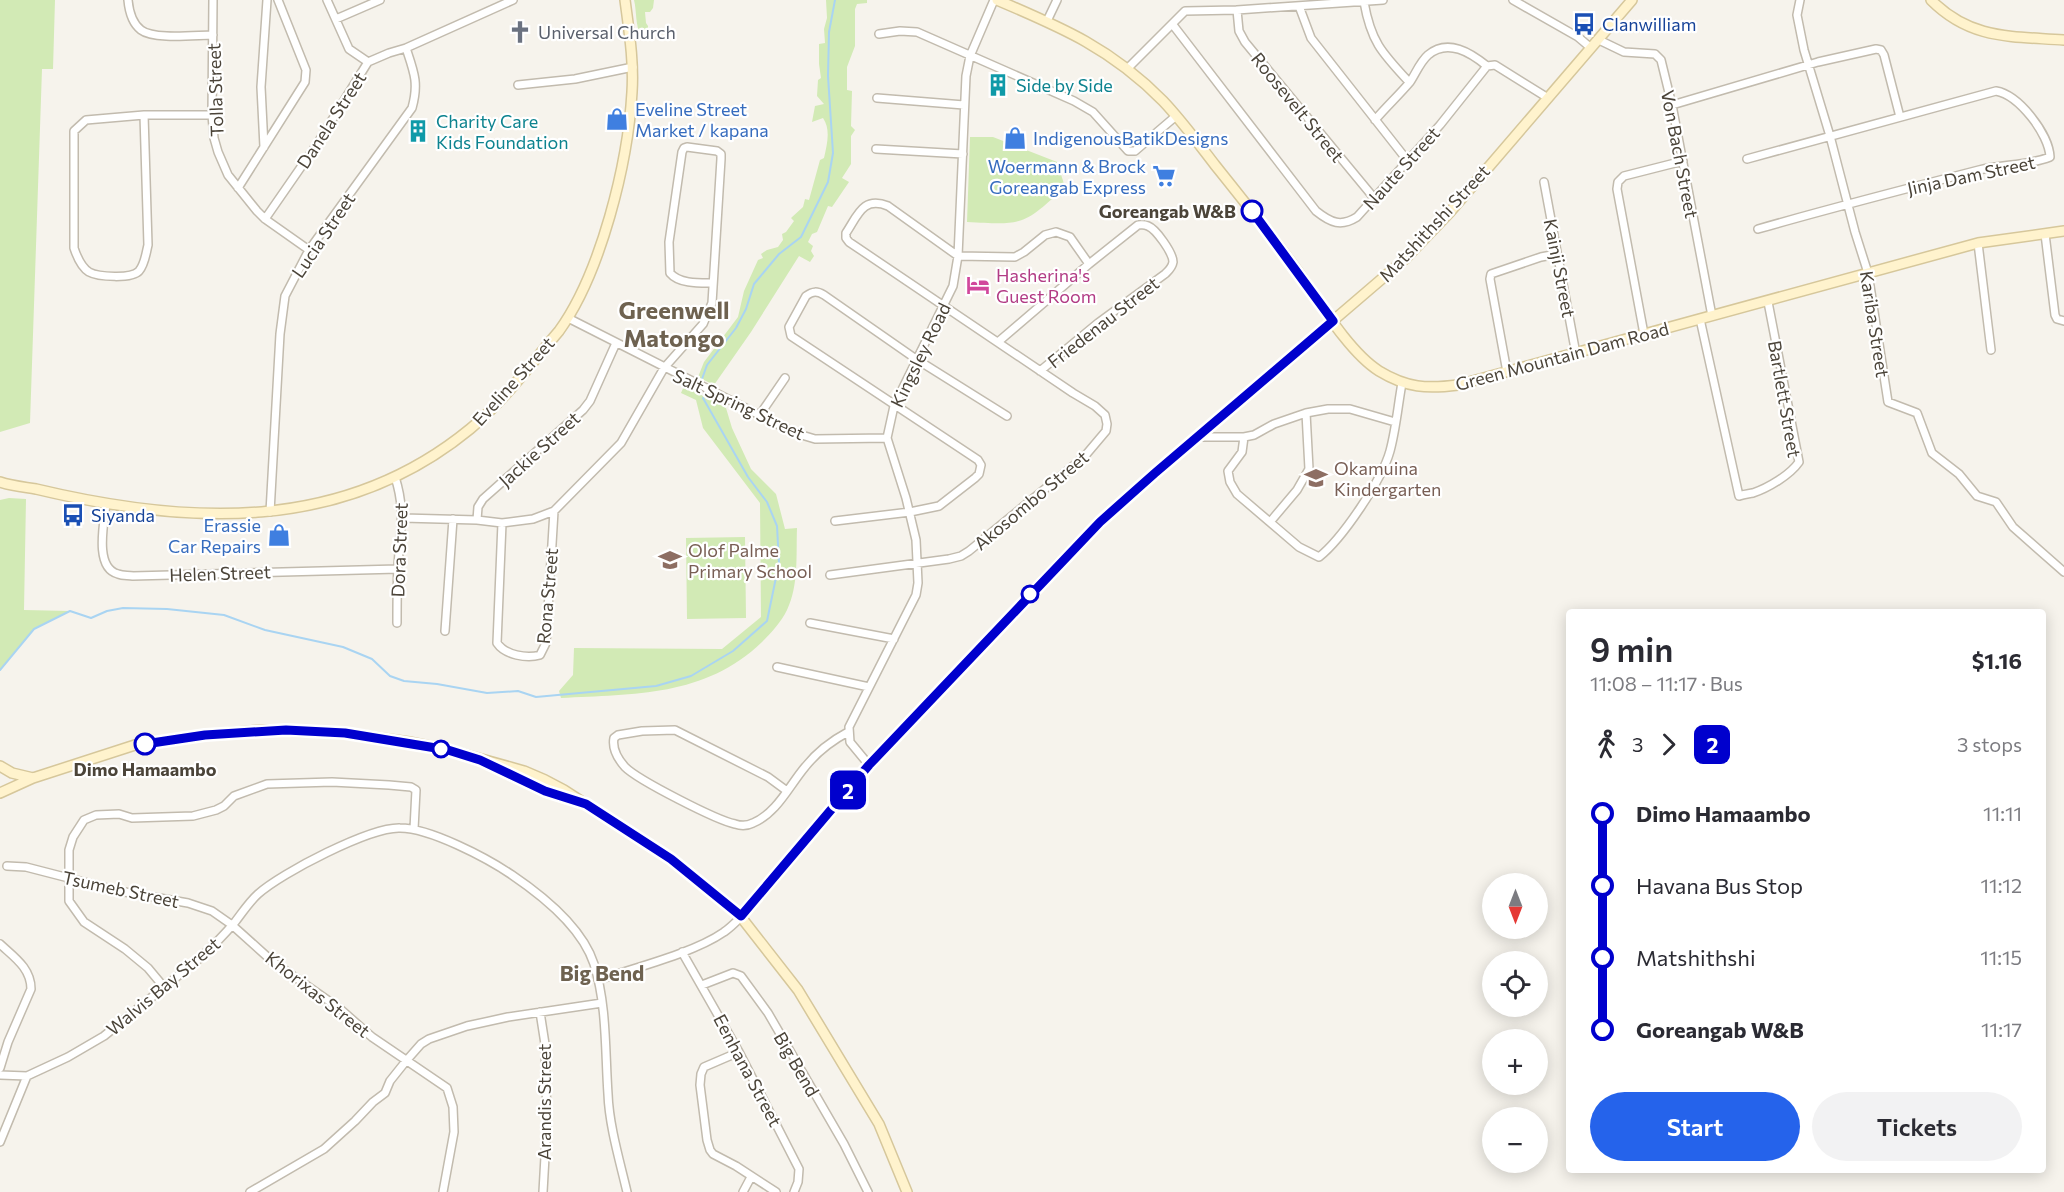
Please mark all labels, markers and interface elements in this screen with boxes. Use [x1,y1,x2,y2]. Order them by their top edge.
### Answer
bus stop icon: Clanwilliam [1571,11,1597,37]
place label: Clanwilliam [1602,13,1696,35]
church icon: Universal Church [507,19,533,45]
place label: Universal Church [538,21,676,43]
street label: Tolla Street [202,43,228,137]
street label: Roosevelt Street [1247,48,1349,166]
street label: Danela Street [292,68,370,172]
building icon: Side by Side [985,72,1011,98]
place label: Side by Side [1016,74,1113,96]
street label: Von Bach Street [1657,88,1703,220]
place label: Eveline Street Market / kapana [635,98,769,141]
shop icon: Eveline Street Market / kapana [604,106,630,132]
place label: Charity Care Kids Foundation [436,110,569,153]
building icon: Charity Care Kids Foundation [405,118,431,144]
street label: Naute Street [1358,122,1444,214]
shop icon: IndigenousBatikDesigns [1002,125,1028,151]
place label: IndigenousBatikDesigns [1033,127,1228,149]
street label: Jinja Dam Street [1905,151,2037,199]
place label: Woermann & Brock Goreangab Express [988,155,1146,198]
street label: Matshithshi Street [1374,160,1494,286]
supermarket icon: Woermann & Brock Goreangab Express [1151,163,1177,189]
street label: Lucia Street [287,188,359,282]
place label: Goreangab W&B [1099,200,1236,222]
marker: Goreangab W&B [1241,200,1263,222]
street label: Kainji Street [1540,217,1580,319]
place label: Hasherina's Guest Room [996,264,1096,307]
street label: Kariba Street [1856,269,1894,379]
hotel icon: Hasherina's Guest Room [965,272,991,298]
street label: Friedenau Street [1043,272,1163,372]
district label: Greenwell Matongo [618,295,730,352]
street label: Kingsley Road [885,299,955,411]
street label: Green Mountain Dam Road [1453,317,1671,395]
street label: Eveline Street [467,332,559,430]
street label: Bartlett Street [1764,339,1806,459]
street label: Salt Spring Street [670,364,808,444]
street label: Jackie Street [494,407,584,491]
street label: Akosombo Street [969,446,1093,554]
place label: Okamuina Kindergarten [1334,457,1441,500]
school or university icon: Okamuina Kindergarten [1303,465,1329,491]
bus stop icon: Siyanda [60,502,86,528]
street label: Dora Street [386,502,412,598]
place label: Siyanda [91,504,155,526]
place label: Erassie Car Repairs [168,514,261,557]
shop icon: Erassie Car Repairs [266,522,292,548]
place label: Olof Palme Primary School [688,539,812,582]
street label: Rona Street [532,547,562,645]
school or university icon: Olof Palme Primary School [657,547,683,573]
street label: Helen Street [169,560,271,586]
unlabelled marker [1021,585,1039,603]
text: 9 min [1590,628,1673,669]
text: $1.16 [1972,647,2022,674]
text: 11:08 – 11:17 · Bus [1590,671,1743,695]
icon: walk [1590,728,1623,761]
icon: forward [1652,728,1685,761]
text: 3 [1632,732,1643,756]
text: 2 [1706,732,1718,757]
text: 3 stops [1957,732,2022,756]
marker: Dimo Hamaambo [134,733,156,755]
unlabelled marker [432,740,450,758]
place label: Dimo Hamaambo [74,758,217,780]
line badge: 2 [828,770,868,810]
text: 2 [842,778,854,803]
text: Dimo Hamaambo [1636,800,1811,827]
text: 11:11 [1983,801,2022,825]
street label: Tsumeb Street [61,866,181,912]
text: Havana Bus Stop [1636,872,1803,899]
north arrow [1482,873,1548,939]
map controls [1482,873,1548,1173]
text: 11:12 [1981,873,2022,897]
street label: Walvis Bay Street [102,932,224,1040]
text: Matshithshi [1636,944,1756,971]
text: 11:15 [1980,945,2022,969]
street label: Khorixas Street [261,946,375,1042]
button: locate [1482,951,1548,1017]
district label: Big Bend [560,960,644,985]
street label: Eenhana Street [709,1010,787,1130]
text: Goreangab W&B [1636,1016,1804,1043]
text: 11:17 [1981,1017,2022,1041]
street label: Big Bend [770,1028,824,1100]
button: + [1482,1029,1548,1095]
street label: Arandis Street [533,1044,555,1160]
button: Start [1590,1092,1800,1161]
button: Tickets [1812,1092,2022,1161]
button: − [1482,1107,1548,1173]

